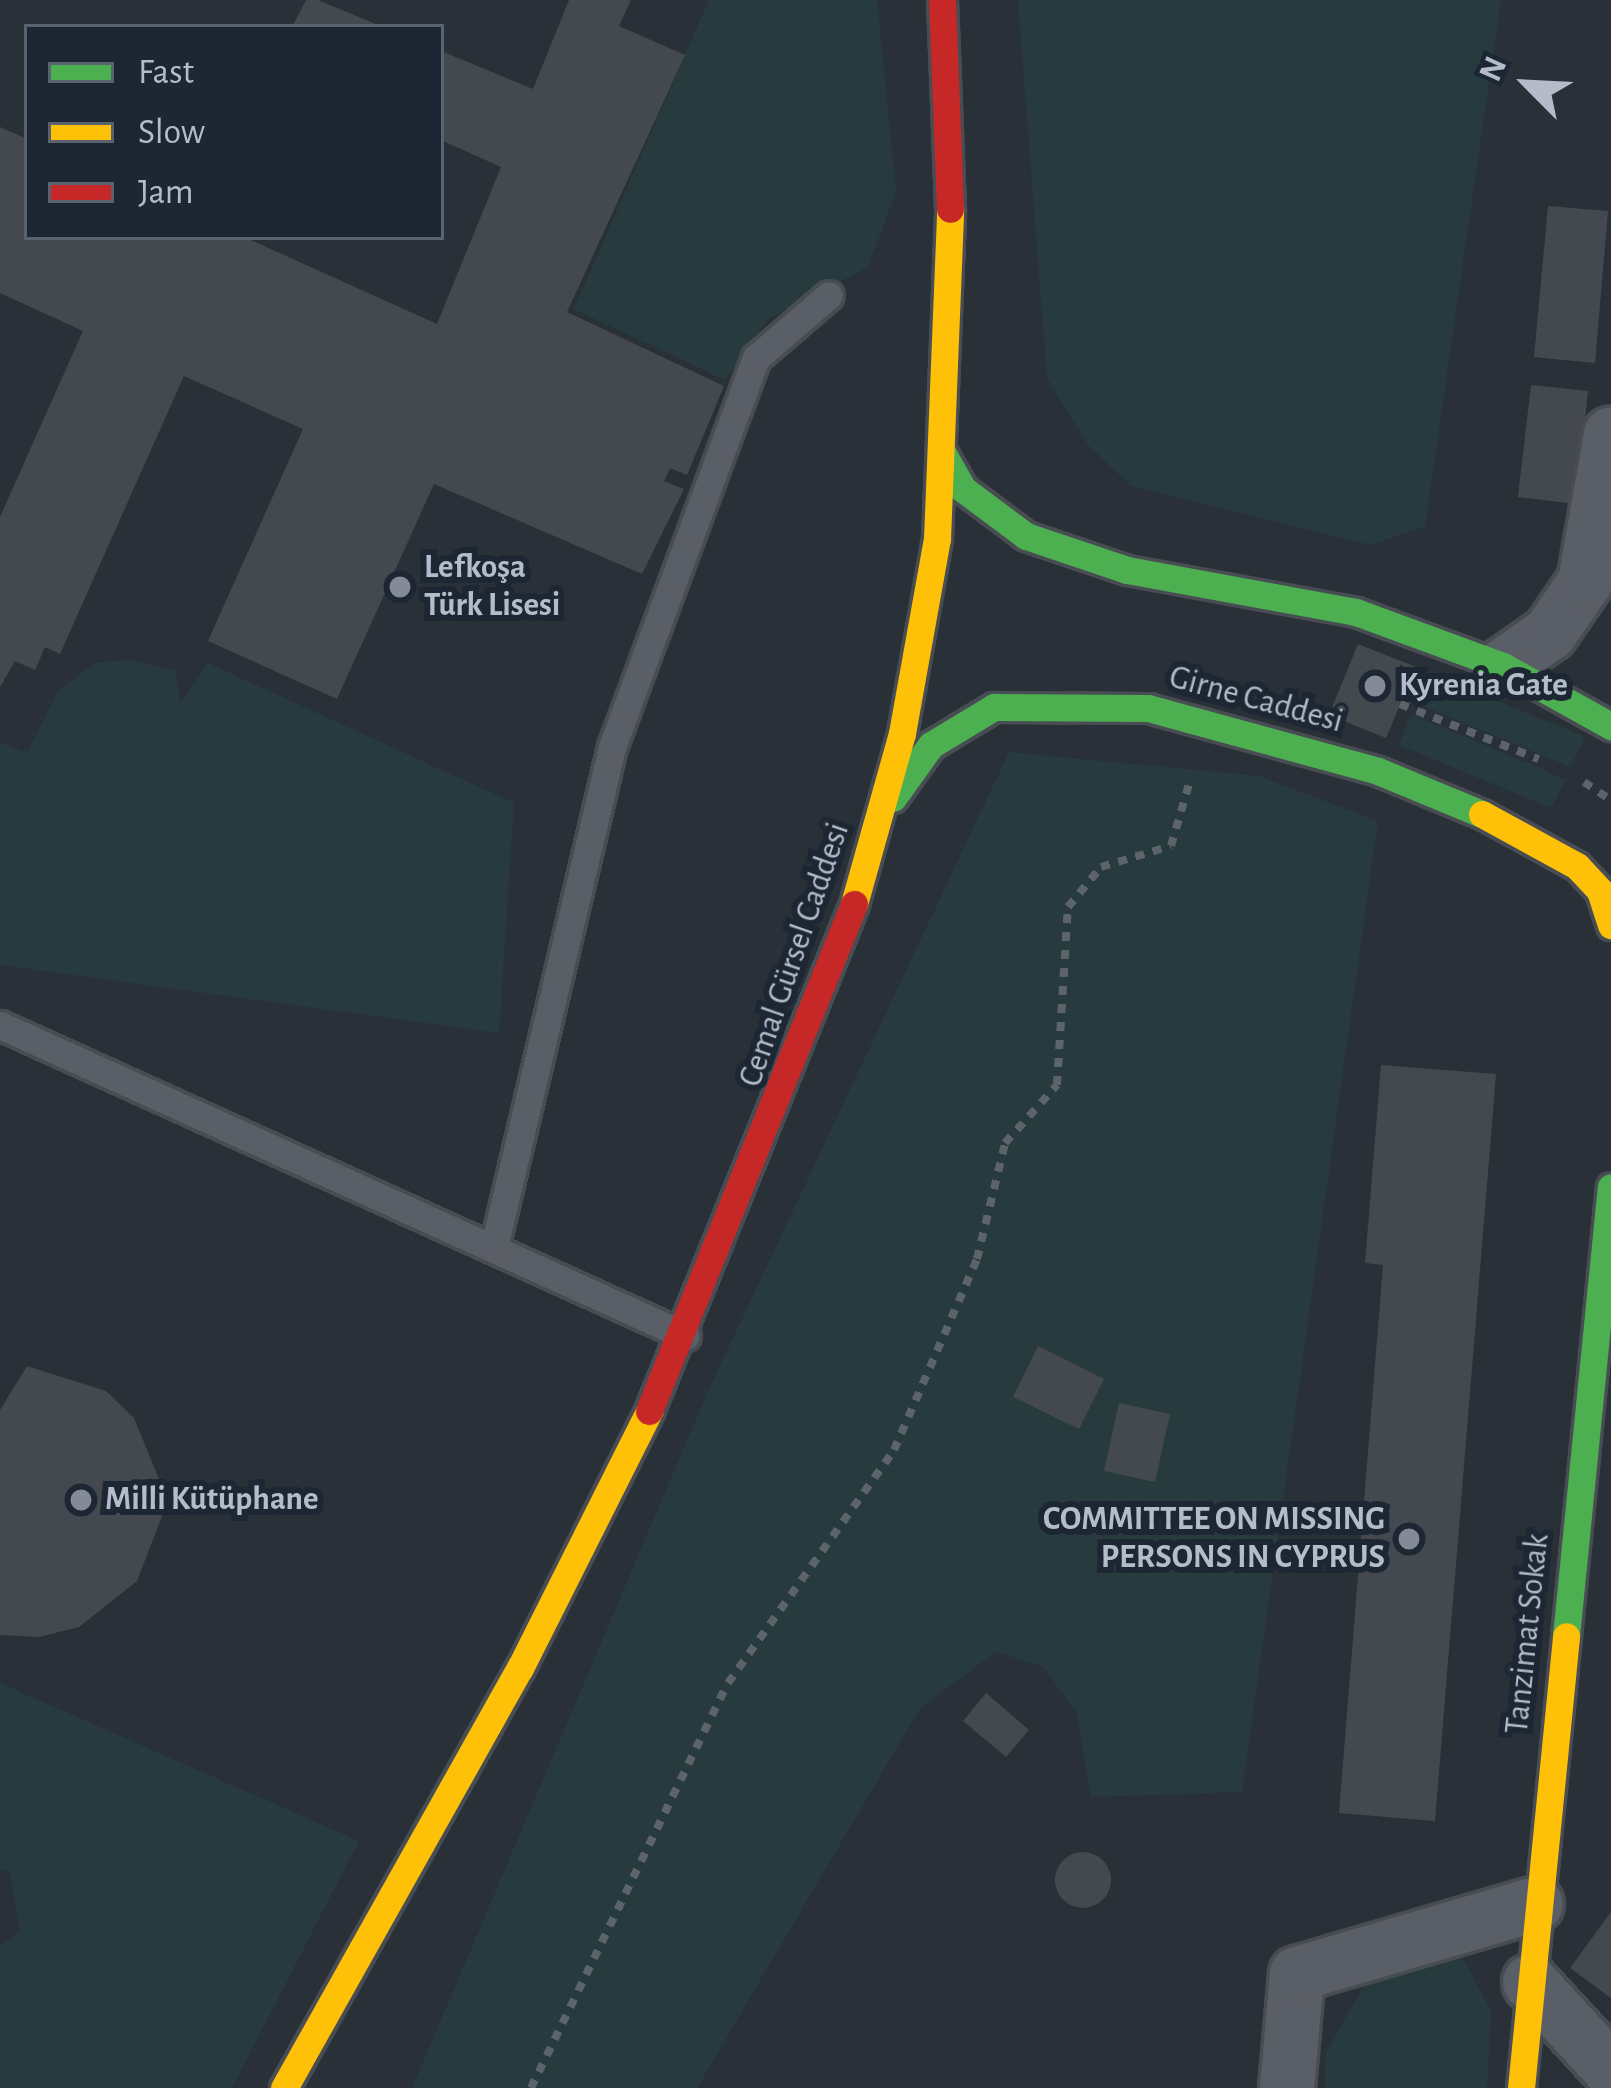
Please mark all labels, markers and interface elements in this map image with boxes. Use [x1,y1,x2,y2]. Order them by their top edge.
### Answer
legend [24,24,444,240]
north arrow [1467,24,1587,144]
text: N [1474,52,1513,86]
text: Fast [138,54,194,90]
text: Slow [138,114,205,150]
text: Jam [138,174,194,210]
place label: Lefkoşa Türk Lisesi [424,548,560,626]
marker: Lefkoşa Türk Lisesi [387,574,413,600]
street label: Girne Caddesi [1165,658,1347,742]
place label: Kyrenia Gate [1399,666,1568,706]
marker: Kyrenia Gate [1362,673,1388,699]
street label: Cemal Gürsel Caddesi [731,818,859,1092]
place label: Milli Kütüphane [105,1480,319,1520]
marker: Milli Kütüphane [68,1487,94,1513]
place label: COMMITTEE ON MISSING PERSONS IN CYPRUS [1043,1500,1385,1578]
marker: COMMITTEE ON MISSING PERSONS IN CYPRUS [1396,1526,1422,1552]
street label: Tanzimat Sokak [1498,1532,1558,1736]

